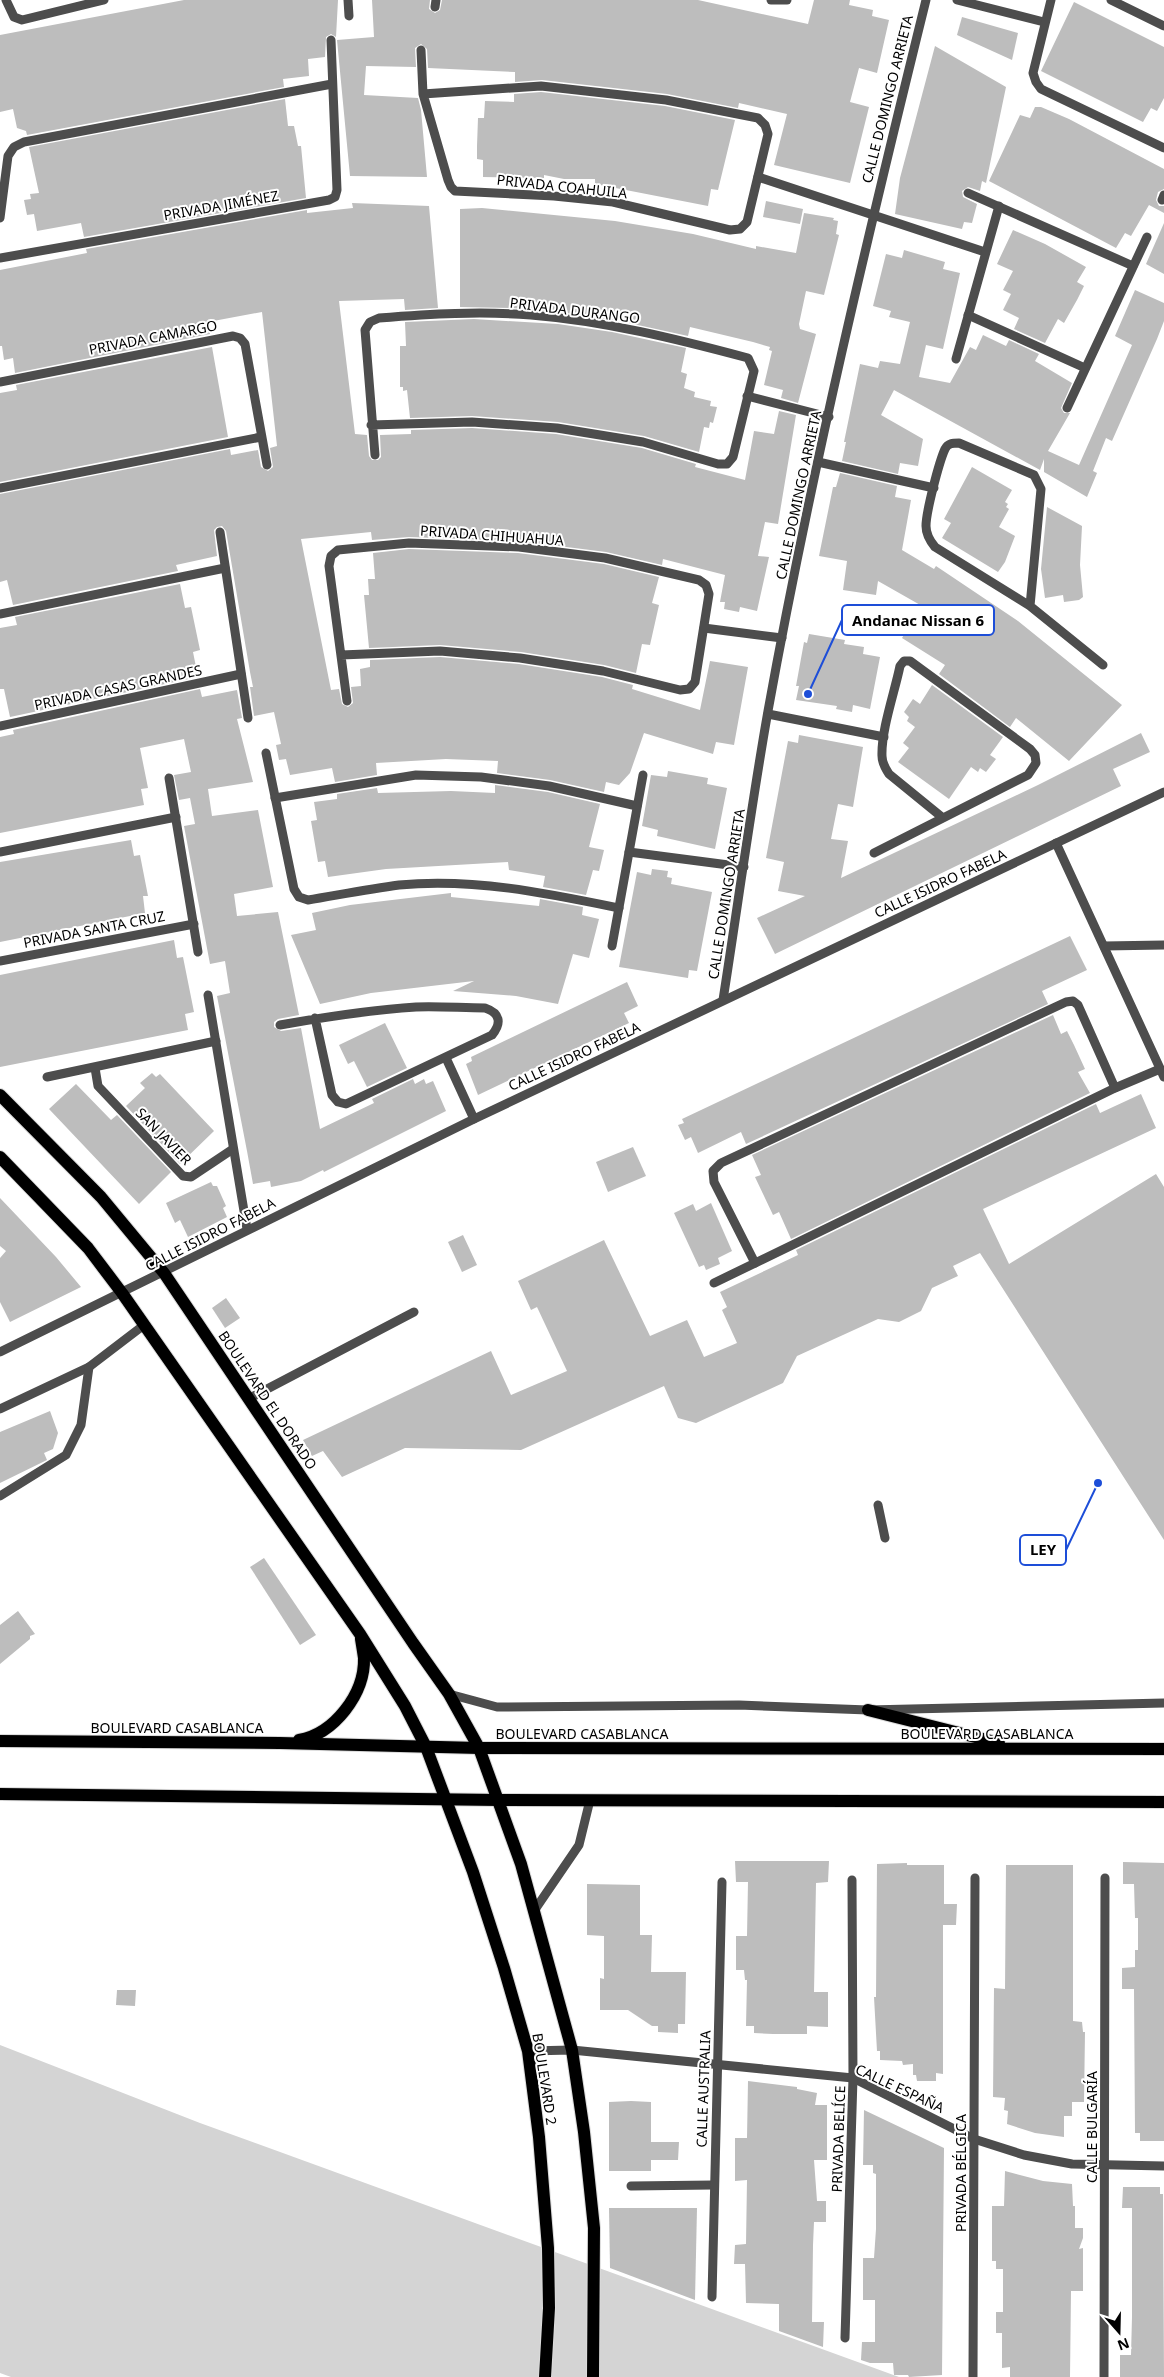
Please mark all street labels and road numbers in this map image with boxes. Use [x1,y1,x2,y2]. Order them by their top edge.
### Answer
street label: CALLE DOMINGO ARRIETA [857,13,917,185]
street label: PRIVADA COAHUILA [496,170,628,202]
street label: PRIVADA JIMÉNEZ [162,186,280,224]
street label: PRIVADA DURANGO [509,293,641,327]
street label: PRIVADA CAMARGO [87,315,219,359]
street label: CALLE DOMINGO ARRIETA [771,409,825,581]
street label: PRIVADA CHIHUAHUA [419,520,565,550]
street label: PRIVADA CASAS GRANDES [32,660,204,714]
street label: CALLE DOMINGO ARRIETA [703,807,749,981]
street label: CALLE ISIDRO FABELA [871,844,1009,922]
street label: PRIVADA SANTA CRUZ [22,906,166,952]
street label: CALLE ISIDRO FABELA [505,1017,643,1095]
street label: SAN JAVIER [132,1103,196,1169]
street label: CALLE ISIDRO FABELA [142,1193,278,1275]
street label: BOULEVARD EL DORADO [214,1327,322,1473]
street label: BOULEVARD CASABLANCA [91,1718,264,1737]
street label: BOULEVARD CASABLANCA [496,1724,669,1743]
street label: BOULEVARD CASABLANCA [901,1724,1074,1743]
street label: CALLE AUSTRALIA [691,2030,715,2148]
street label: BOULEVARD 2 [528,2032,562,2126]
street label: CALLE ESPAÑA [853,2059,947,2117]
street label: CALLE BULGARÍA [1082,2071,1101,2183]
street label: PRIVADA BELÍCE [827,2085,849,2193]
street label: PRIVADA BÉLGICA [951,2114,970,2232]

